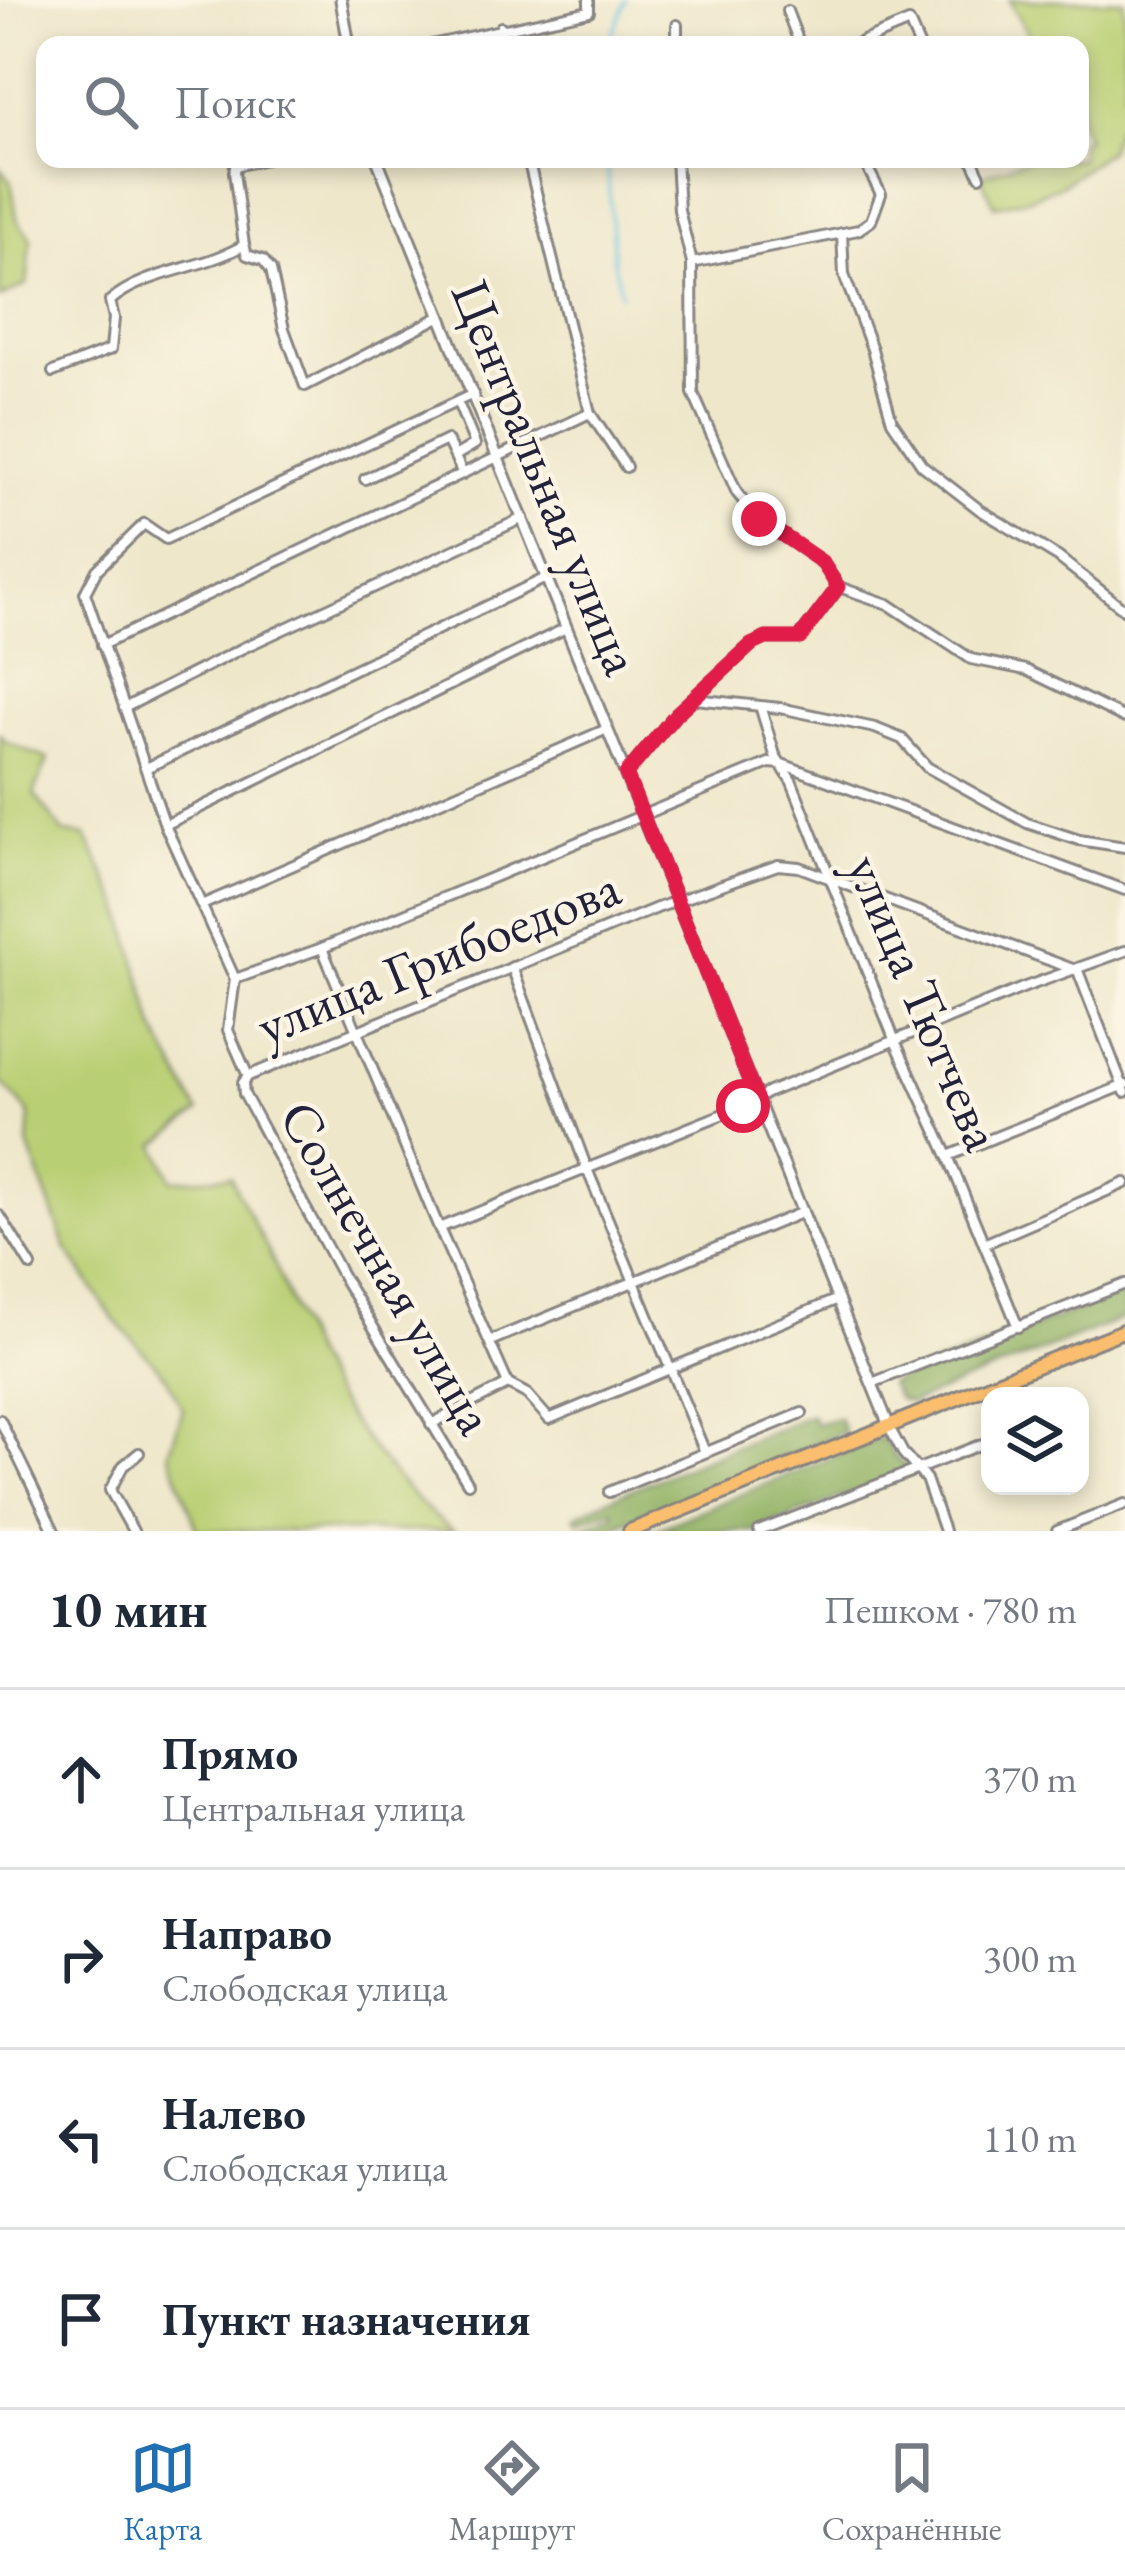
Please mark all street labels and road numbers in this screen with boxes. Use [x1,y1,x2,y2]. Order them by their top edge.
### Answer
street label: Центральная улица [436,269,658,685]
street label: улица Тютчева [831,843,1019,1161]
street label: улица Грибоедова [246,851,630,1061]
street label: Солнечная улица [264,1088,512,1447]

